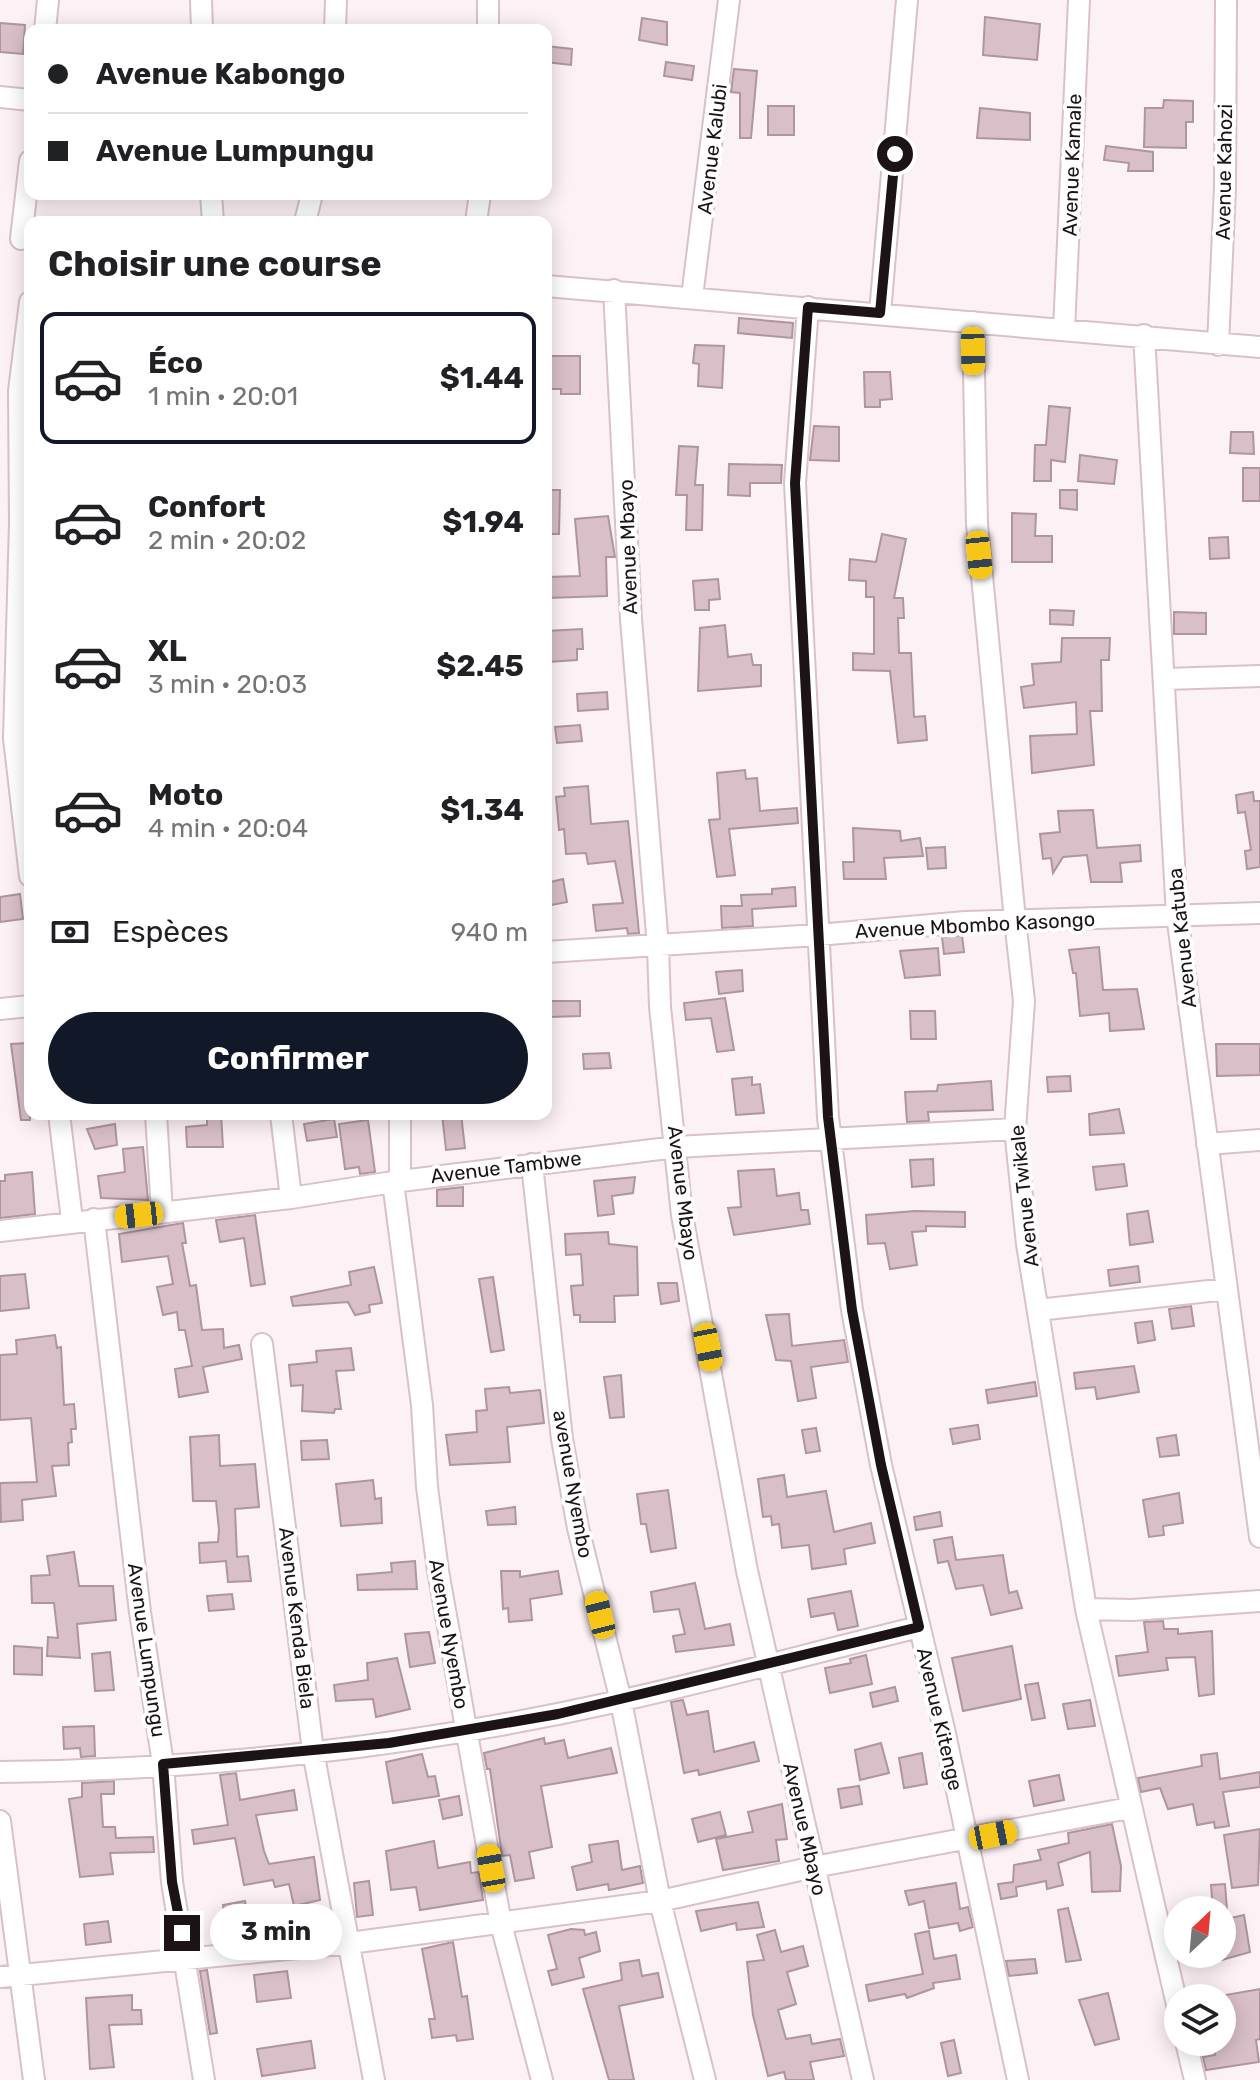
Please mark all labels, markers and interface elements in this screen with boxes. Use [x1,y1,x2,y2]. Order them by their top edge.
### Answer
text: Avenue Kabongo [96,56,345,92]
street label: Avenue Kalubi [692,82,732,216]
street label: Avenue Kamale [1058,93,1086,237]
street label: Avenue Kahozi [1211,104,1237,240]
text: Avenue Lumpungu [96,133,374,169]
route start [877,136,913,172]
text: Choisir une course [48,242,382,285]
car [961,327,985,375]
icon: car [52,342,124,414]
text: Éco [148,345,203,381]
text: $1.44 [440,360,524,396]
text: 1 min · 20:01 [148,381,298,412]
street label: Avenue Mbayo [614,479,642,615]
icon: car [52,486,124,558]
text: Confort [148,489,266,525]
text: $1.94 [442,504,524,540]
text: 2 min · 20:02 [148,525,306,556]
car [965,530,993,580]
icon: car [52,630,124,702]
text: XL [148,633,187,669]
text: $2.45 [436,648,524,684]
text: 3 min · 20:03 [148,669,307,700]
icon: car [52,774,124,846]
text: Moto [148,777,223,813]
text: $1.34 [440,792,524,828]
text: 4 min · 20:04 [148,813,308,844]
street label: Avenue Katuba [1163,867,1201,1009]
street label: Avenue Mbombo Kasongo [854,907,1096,943]
icon: cash [48,910,92,954]
text: Espèces [112,914,229,950]
text: 940 m [451,917,528,948]
button: Confirmer [48,1012,528,1104]
street label: Avenue Mbayo [663,1124,703,1262]
street label: Avenue Twikale [1005,1124,1043,1268]
street label: Avenue Tambwe [429,1146,583,1188]
car [114,1201,164,1229]
car [692,1321,724,1373]
street label: avenue Nyembo [548,1408,598,1560]
street label: Avenue Kenda Biela [274,1526,320,1710]
street label: Avenue Nyembo [424,1557,474,1711]
street label: Avenue Lumpungu [123,1561,171,1739]
car [583,1589,617,1641]
street label: Avenue Kitenge [912,1645,968,1793]
street label: Avenue Mbayo [778,1760,832,1898]
car [967,1819,1019,1851]
car [475,1842,507,1894]
north arrow [1164,1896,1236,1968]
map controls [1164,1896,1236,2056]
callout: 3 min [210,1905,342,1961]
route end [164,1915,200,1951]
text: 3 min [241,1916,311,1947]
button: layers [1164,1984,1236,2056]

